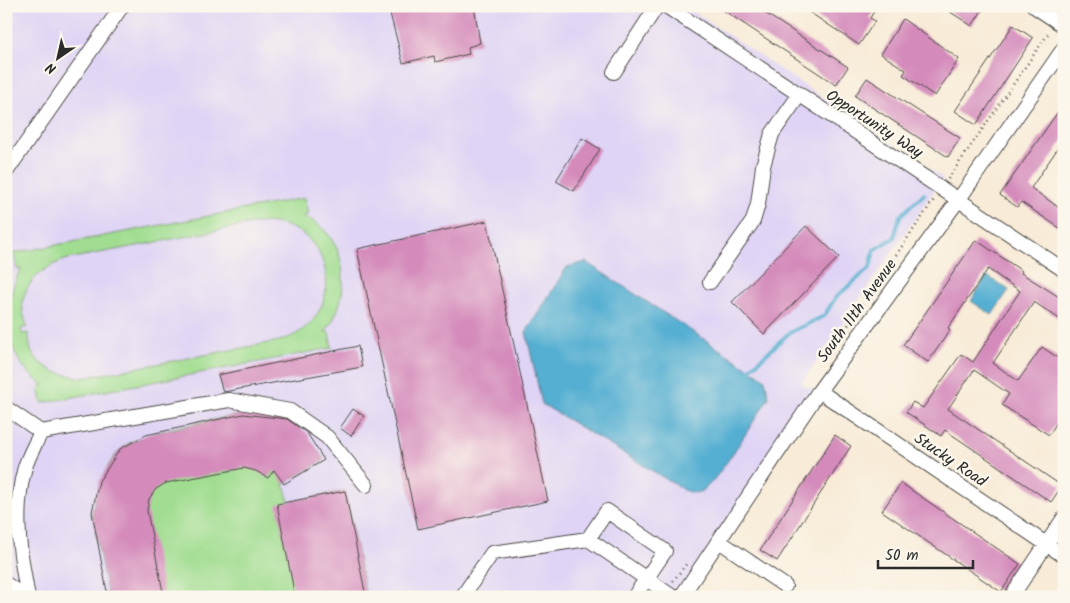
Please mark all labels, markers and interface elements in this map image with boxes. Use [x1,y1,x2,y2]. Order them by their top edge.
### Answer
north arrow [32,32,82,82]
text: N [41,56,61,80]
street label: Opportunity Way [821,83,928,165]
street label: South 11th Avenue [811,254,903,368]
street label: Stucky Road [909,427,992,494]
scale bar [878,538,972,570]
text: 50 m [885,544,919,568]

